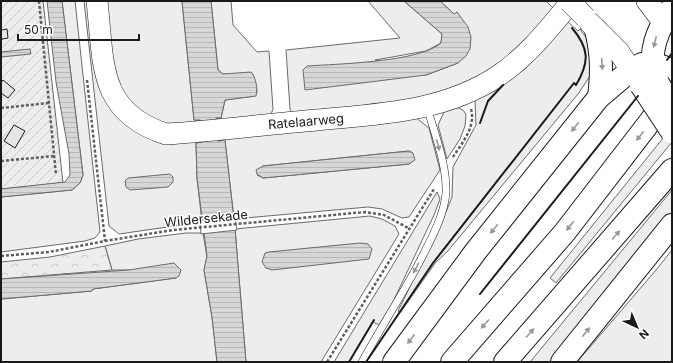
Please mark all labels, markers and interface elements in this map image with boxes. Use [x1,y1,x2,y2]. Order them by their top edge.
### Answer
scale bar [18,16,139,42]
text: 50 m [24,22,53,37]
one-way arrow [652,35,658,48]
one-way arrow [599,58,605,71]
street label: Ratelaarweg [267,110,345,132]
one-way arrow [571,122,579,133]
one-way arrow [635,130,644,141]
one-way arrow [435,138,441,151]
street label: Wildersekade [163,206,249,230]
one-way arrow [566,220,574,231]
one-way arrow [489,224,498,234]
one-way arrow [611,229,620,240]
one-way arrow [413,262,420,274]
north arrow [617,307,657,347]
one-way arrow [480,319,490,329]
one-way arrow [582,326,591,337]
text: N [636,326,652,342]
one-way arrow [526,327,535,338]
one-way arrow [407,334,415,345]

